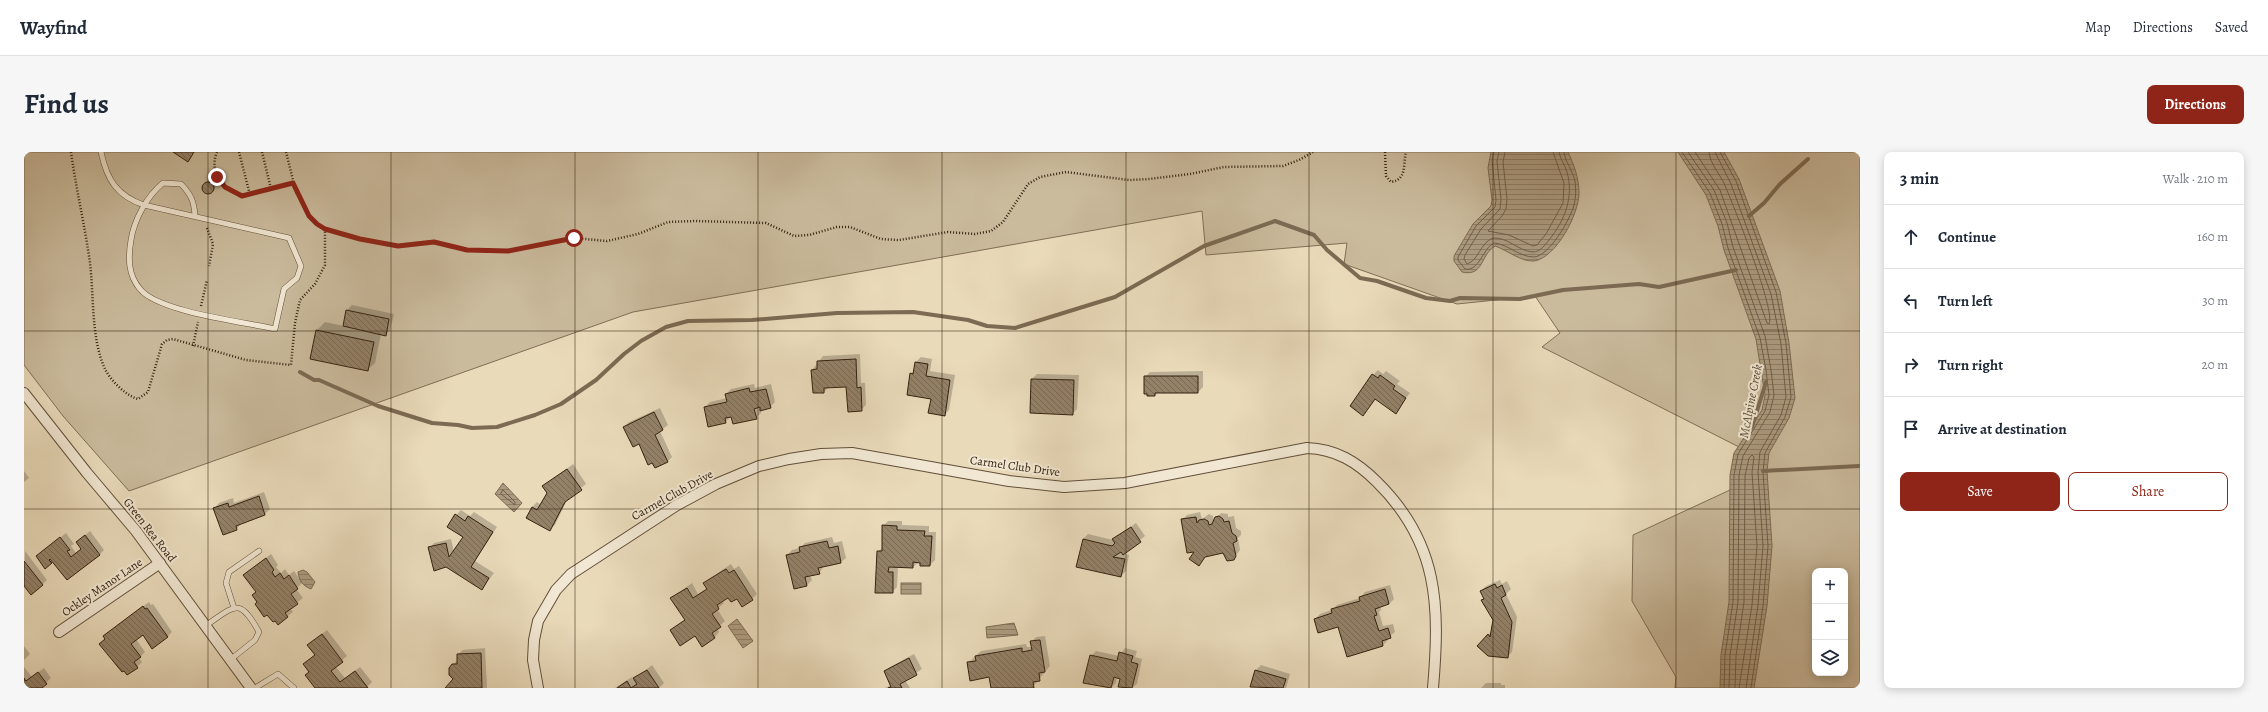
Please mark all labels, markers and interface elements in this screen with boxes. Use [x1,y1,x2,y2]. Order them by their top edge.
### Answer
text: Wayfind [20,15,87,41]
text: Map [2085,18,2111,37]
text: Directions [2133,18,2193,37]
text: Saved [2215,18,2248,37]
text: Find us [24,85,109,123]
button: Directions [2147,85,2244,124]
text: 3 min [1900,167,1939,190]
route end [208,168,226,186]
text: Walk · 210 m [2163,170,2228,187]
icon: ahead [1900,226,1922,248]
text: Continue [1938,227,1996,247]
text: 160 m [2197,228,2228,245]
route start [565,229,583,247]
icon: left [1900,290,1922,312]
text: Turn left [1938,291,1993,311]
text: 30 m [2202,292,2228,309]
icon: right [1900,354,1922,376]
text: Turn right [1938,355,2003,375]
text: 20 m [2202,356,2228,373]
water label: McAlpine Creek [1735,363,1766,439]
icon: arrive [1900,418,1922,440]
text: Arrive at destination [1938,419,2067,439]
street label: Carmel Club Drive [969,452,1061,480]
street label: Carmel Club Drive [628,466,716,524]
button: Save [1900,472,2060,511]
button: Share [2068,472,2228,511]
street label: Green Rea Road [120,495,180,566]
street label: Ockley Manor Lane [58,554,146,620]
map controls [1812,568,1848,676]
button: + [1812,568,1848,604]
button: − [1812,604,1848,640]
button: layers [1812,640,1848,676]

